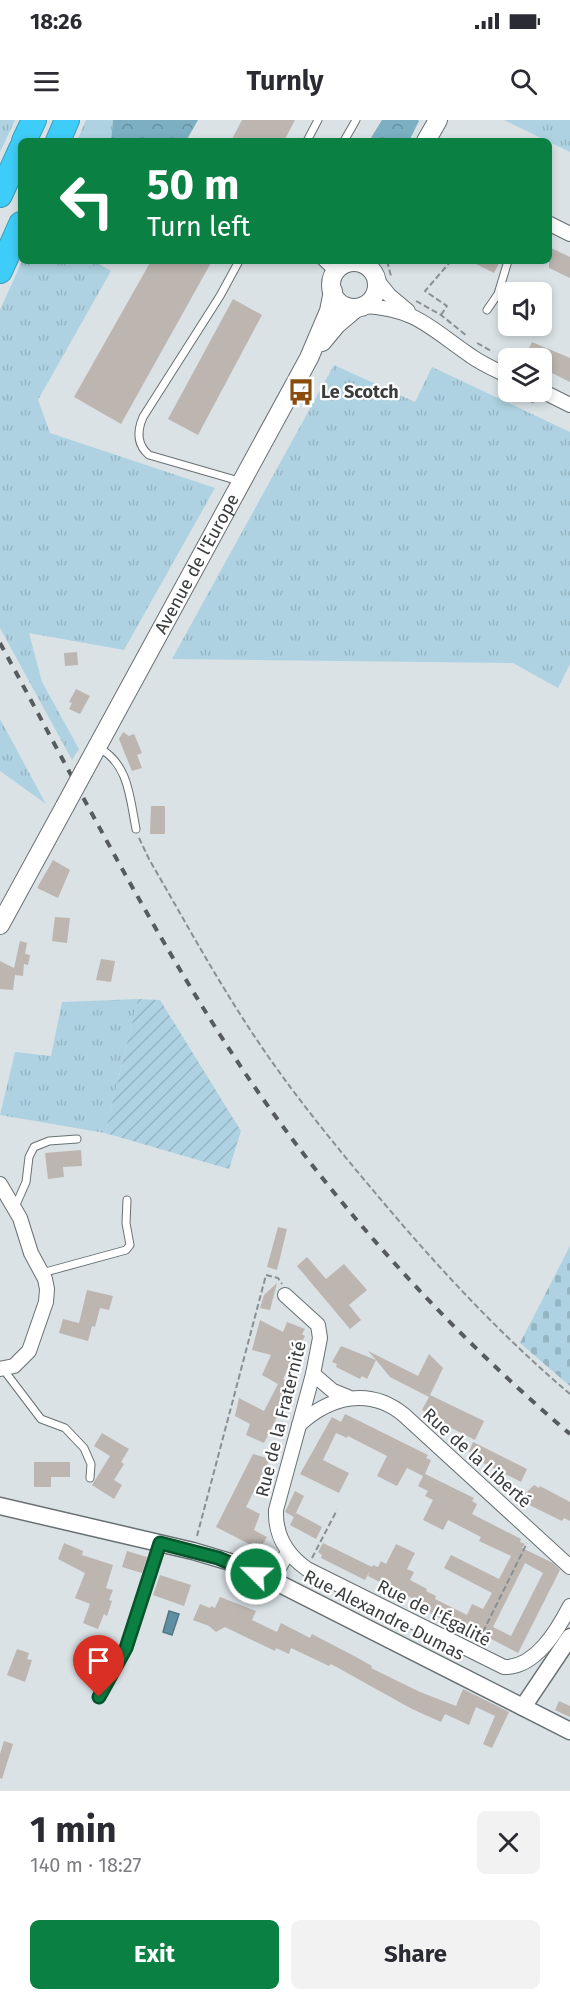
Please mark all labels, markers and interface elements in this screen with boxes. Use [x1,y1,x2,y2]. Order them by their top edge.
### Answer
text: 18:26 [30,8,82,35]
icon: menu [30,65,63,98]
text: Turnly [246,65,324,97]
icon: search [507,65,540,98]
text: 50 m [147,160,240,210]
icon: left [48,162,126,240]
text: Turn left [147,211,250,243]
map controls [498,282,552,402]
button: sound [498,282,552,336]
button: layers [498,348,552,402]
bus stop icon: Le Scotch [286,377,316,407]
place label: Le Scotch [321,381,399,403]
street label: Avenue de l'Europe [150,490,244,638]
street label: Rue de la Fraternité [251,1339,311,1499]
street label: Rue de la Liberté [418,1403,536,1513]
position arrow [224,1542,288,1606]
street label: Rue Alexandre Dumas [300,1565,468,1665]
street label: Rue de l'Égalité [374,1574,495,1651]
pin [73,1635,124,1697]
icon: arrive [82,1644,115,1677]
text: 1 min [30,1808,117,1852]
button: close [477,1811,540,1874]
text: 140 m · 18:27 [30,1853,141,1877]
button: Exit [30,1920,279,1989]
button: Share [291,1920,540,1989]

